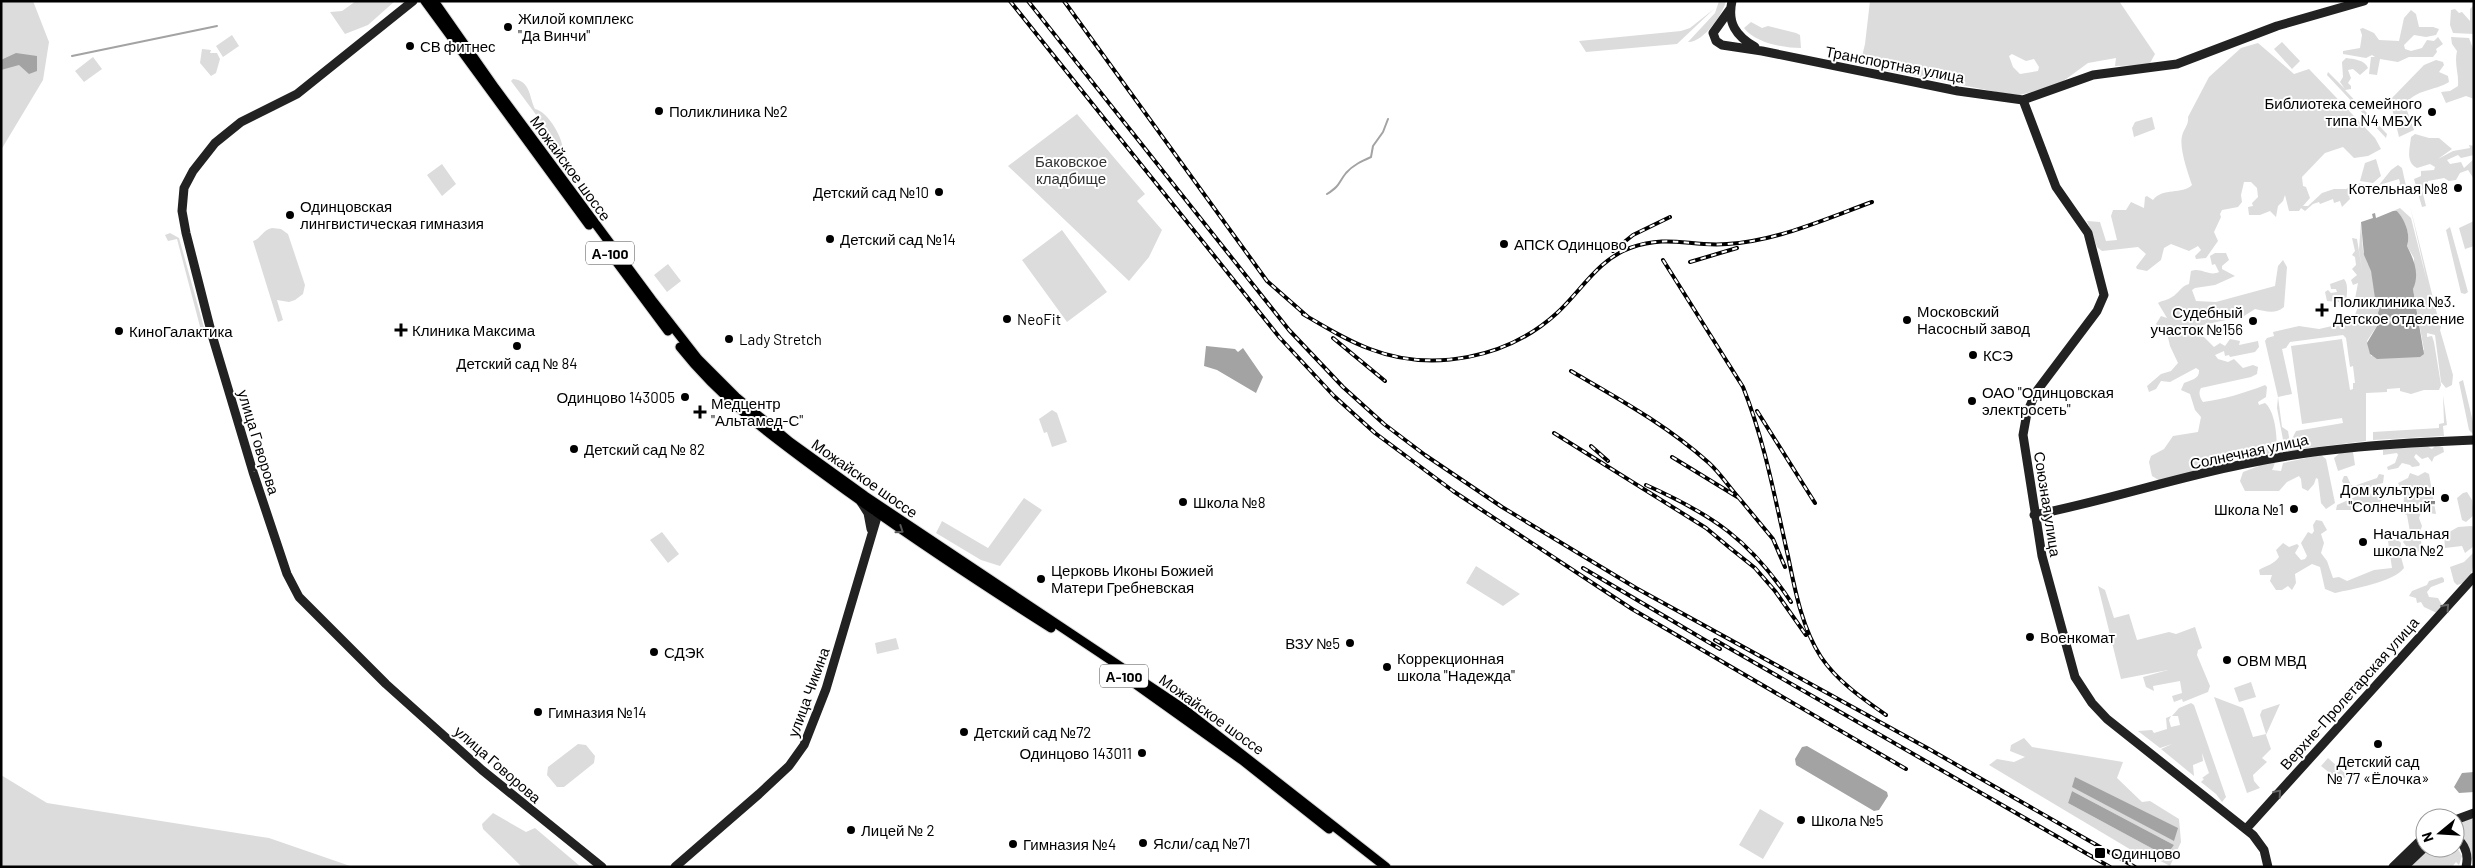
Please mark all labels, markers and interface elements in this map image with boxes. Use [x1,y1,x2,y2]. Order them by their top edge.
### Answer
place label: Жилой комплекс "Да Винчи" [518,9,634,44]
marker: Жилой комплекс "Да Винчи" [502,21,514,33]
place label: СВ фитнес [420,37,496,55]
marker: СВ фитнес [404,40,416,52]
street label: Транспортная улица [1824,42,1967,86]
place label: Библиотека семейного типа N4 МБУК [2264,94,2422,129]
place label: Поликлиника №2 [669,102,788,120]
marker: Поликлиника №2 [653,105,665,117]
marker: Библиотека семейного типа N4 МБУК [2426,106,2438,118]
street label: Можайское шоссе [527,112,615,224]
park label: Баковское кладбище [1035,152,1107,187]
place label: Котельная №8 [2348,179,2448,197]
marker: Котельная №8 [2452,182,2464,194]
place label: Детский сад №10 [813,183,929,201]
marker: Детский сад №10 [933,186,945,198]
place label: Одинцовская лингвистическая гимназия [300,197,484,232]
marker: Одинцовская лингвистическая гимназия [284,209,296,221]
place label: Детский сад №14 [840,230,956,248]
marker: Детский сад №14 [824,233,836,245]
place label: АПСК Одинцово [1514,235,1627,253]
marker: АПСК Одинцово [1498,238,1510,250]
road number: А-100 [586,242,634,264]
place label: Поликлиника №3. Детское отделение [2333,292,2465,327]
place label: Московский Насосный завод [1917,302,2030,337]
place label: Судебный участок №156 [2150,303,2243,338]
marker: Поликлиника №3. Детское отделение [2315,303,2329,317]
place label: NeoFit [1017,310,1061,328]
marker: NeoFit [1001,313,1013,325]
marker: Московский Насосный завод [1901,314,1913,326]
marker: Судебный участок №156 [2247,315,2259,327]
place label: Клиника Максима [412,321,536,339]
place label: КиноГалактика [129,322,233,340]
marker: Клиника Максима [394,323,408,337]
marker: КиноГалактика [113,325,125,337]
place label: Lady Stretch [739,330,822,348]
marker: Lady Stretch [723,333,735,345]
marker: Детский сад № 84 [511,340,523,352]
place label: КСЭ [1983,346,2013,364]
marker: КСЭ [1967,349,1979,361]
place label: Детский сад № 84 [456,354,578,372]
place label: ОАО "Одинцовская электросеть" [1982,383,2114,418]
street label: улица Говорова [235,387,284,497]
place label: Одинцово 143005 [556,388,675,406]
marker: Одинцово 143005 [679,391,691,403]
place label: Медцентр "Альтамед-С" [711,394,803,429]
marker: ОАО "Одинцовская электросеть" [1966,395,1978,407]
marker: Медцентр "Альтамед-С" [693,405,707,419]
street label: Солнечная улица [2188,430,2310,472]
street label: Можайское шоссе [809,435,921,521]
place label: Детский сад № 82 [584,440,705,458]
marker: Детский сад № 82 [568,443,580,455]
street label: Союзная улица [2031,450,2065,559]
place label: Дом культуры "Солнечный" [2340,480,2435,515]
marker: Дом культуры "Солнечный" [2439,492,2451,504]
place label: Школа №8 [1193,493,1266,511]
marker: Школа №8 [1177,496,1189,508]
place label: Школа №1 [2214,500,2284,518]
marker: Школа №1 [2288,503,2300,515]
one-way arrow [894,524,904,533]
place label: Начальная школа №2 [2373,524,2449,559]
marker: Начальная школа №2 [2357,536,2369,548]
place label: Церковь Иконы Божией Матери Гребневская [1051,561,1214,596]
marker: Церковь Иконы Божией Матери Гребневская [1035,573,1047,585]
one-way arrow [2440,604,2449,613]
street label: Верхне-Пролетарская улица [2276,613,2423,773]
place label: Военкомат [2040,628,2115,646]
marker: Военкомат [2024,631,2036,643]
place label: ВЗУ №5 [1285,634,1340,652]
marker: ВЗУ №5 [1344,637,1356,649]
place label: СДЭК [664,643,704,661]
street label: улица Чикина [783,644,833,739]
marker: СДЭК [648,646,660,658]
place label: Коррекционная школа "Надежда" [1397,649,1515,684]
place label: ОВМ МВД [2237,651,2307,669]
marker: ОВМ МВД [2221,654,2233,666]
marker: Коррекционная школа "Надежда" [1381,661,1393,673]
road number: А-100 [1100,664,1148,688]
street label: Можайское шоссе [1156,670,1268,758]
place label: Гимназия №14 [548,703,646,721]
marker: Гимназия №14 [532,706,544,718]
street label: улица Говорова [451,722,545,807]
place label: Детский сад №72 [974,723,1091,741]
marker: Детский сад №72 [958,726,970,738]
marker: Детский сад № 77 «Ёлочка» [2372,738,2384,750]
place label: Одинцово 143011 [1019,744,1132,762]
marker: Одинцово 143011 [1136,747,1148,759]
place label: Детский сад № 77 «Ёлочка» [2327,752,2429,787]
one-way arrow [2273,789,2282,798]
north arrow [2415,808,2465,858]
place label: Школа №5 [1811,811,1883,829]
marker: Школа №5 [1795,814,1807,826]
place label: Лицей № 2 [861,821,935,839]
marker: Лицей № 2 [845,824,857,836]
text: N [2418,830,2437,844]
place label: Ясли/сад №71 [1153,834,1251,852]
place label: Гимназия №4 [1023,835,1116,853]
marker: Ясли/сад №71 [1137,837,1149,849]
marker: Гимназия №4 [1007,838,1019,850]
place label: Одинцово [2111,844,2181,862]
marker: Одинцово [2093,846,2107,860]

